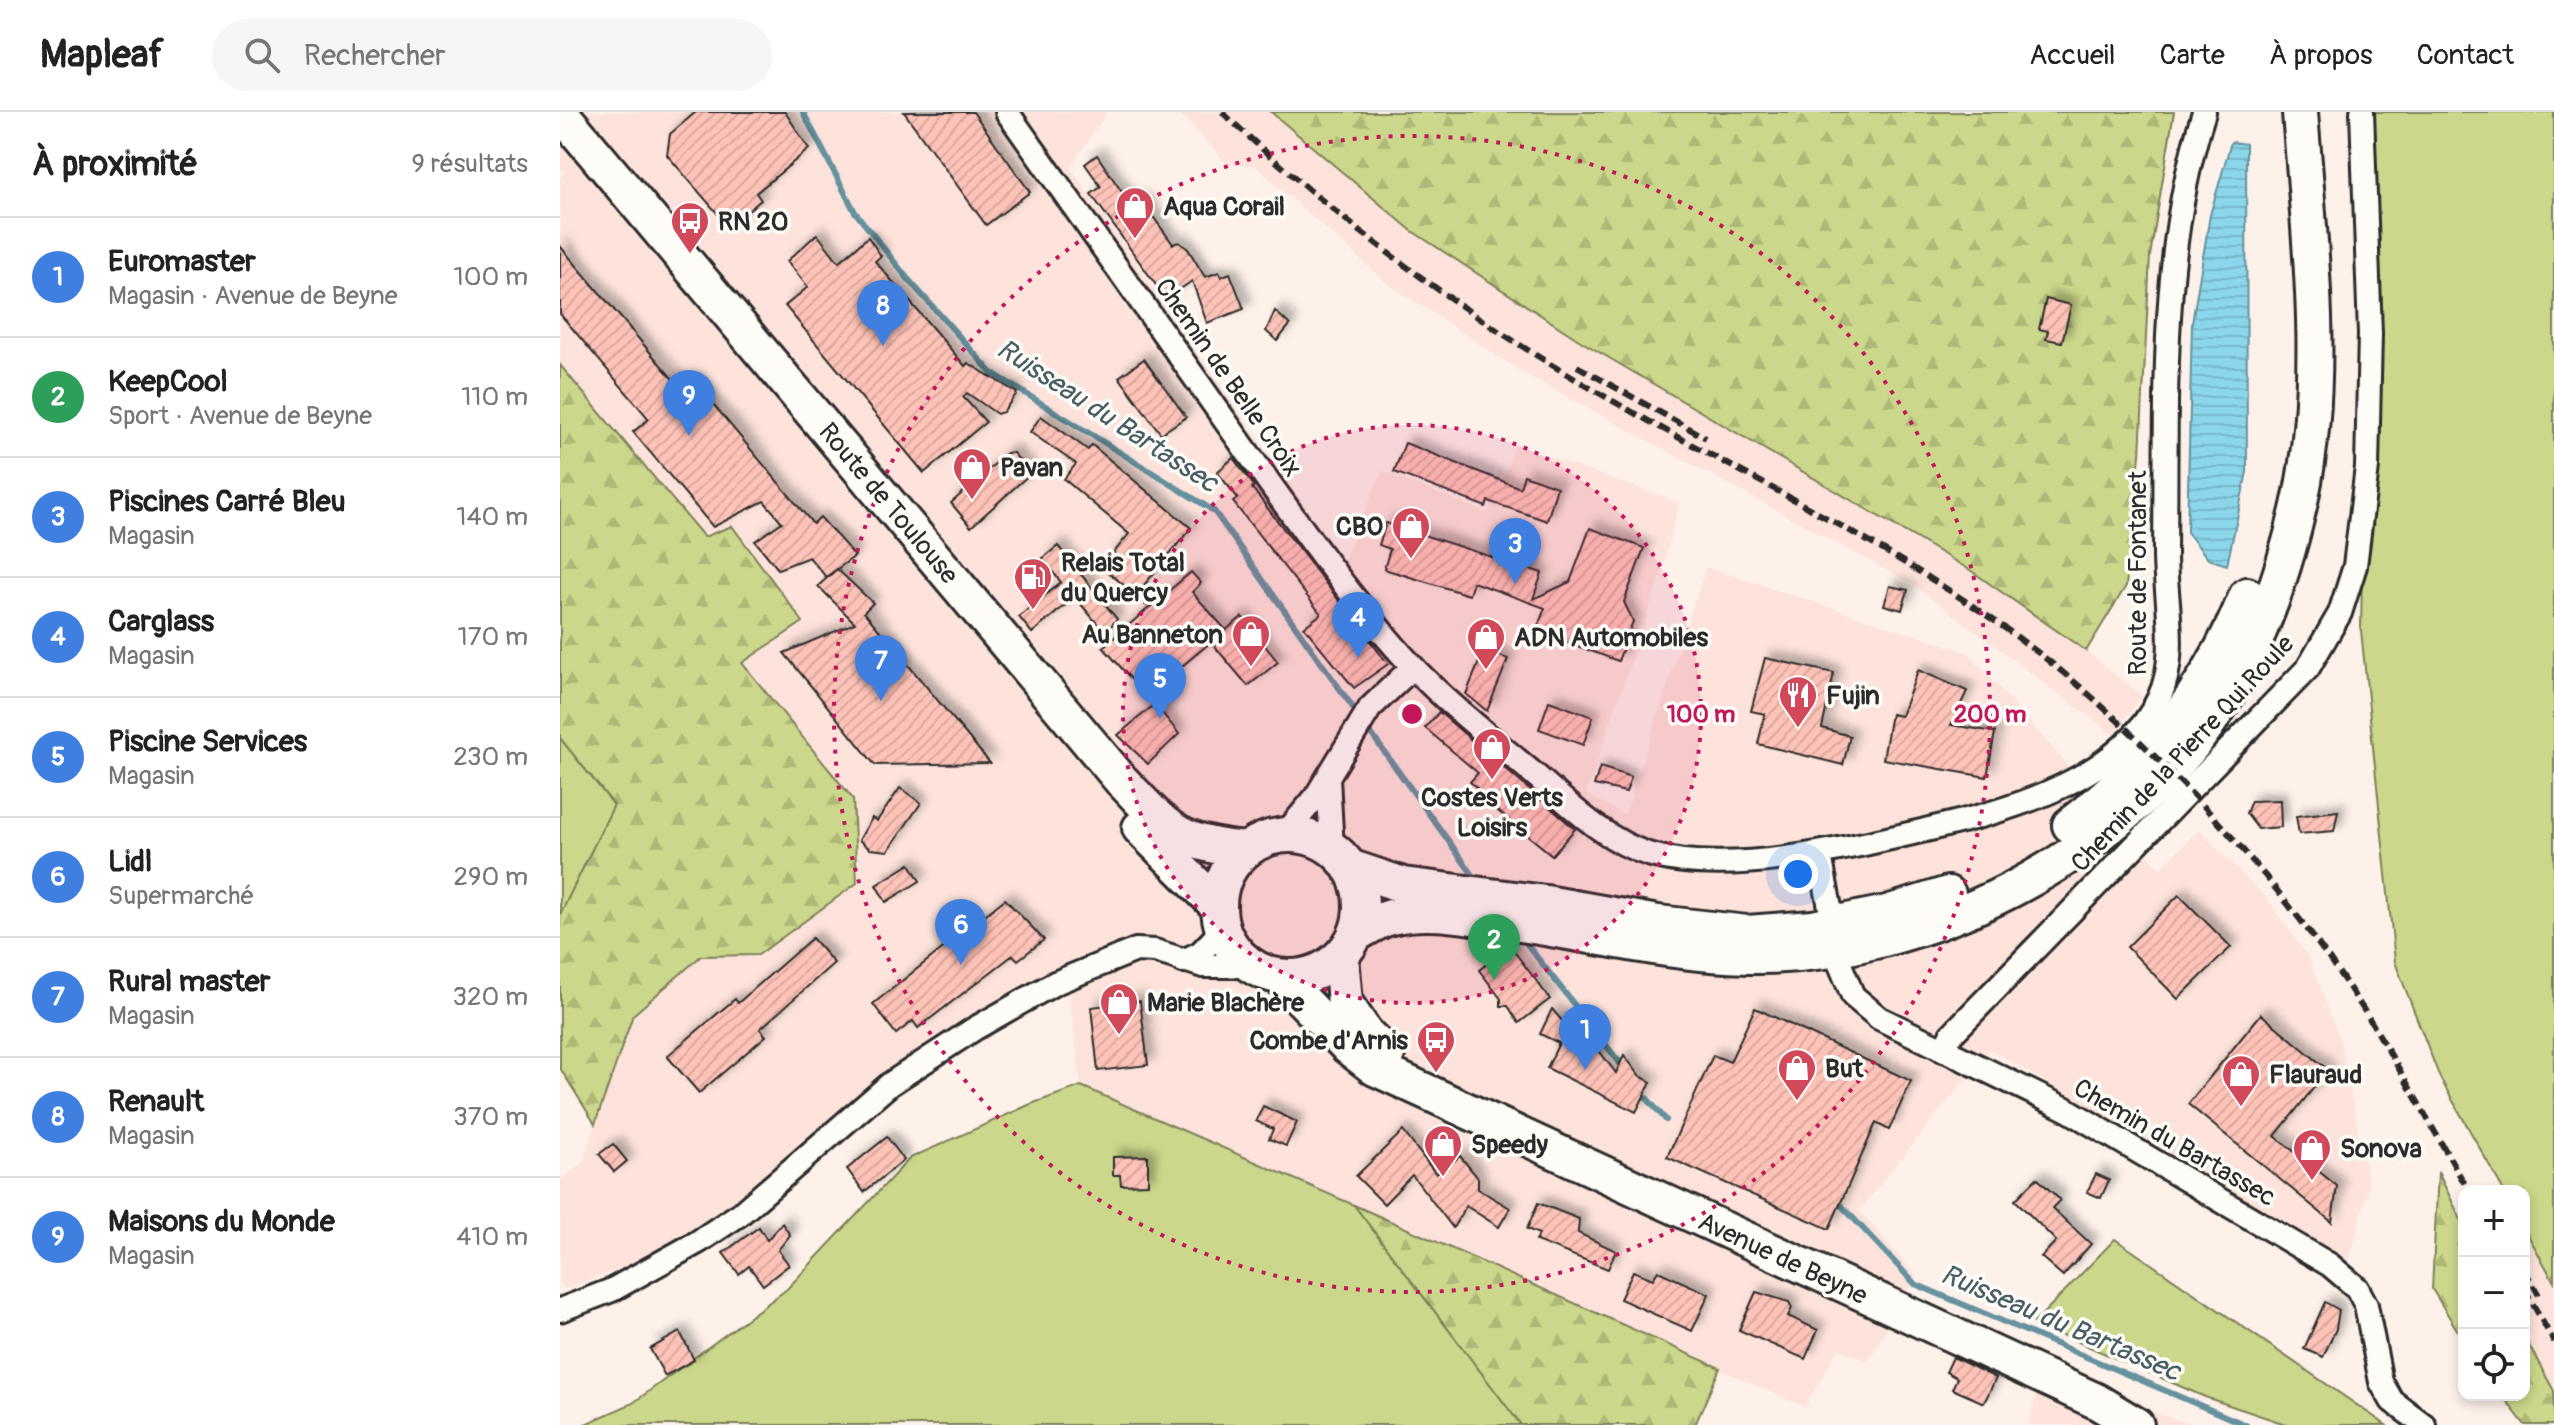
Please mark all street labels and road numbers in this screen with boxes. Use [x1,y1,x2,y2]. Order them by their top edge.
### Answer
street label: Chemin de Belle Croix [1148,272,1309,483]
street label: Route de Toulouse [812,417,965,591]
street label: Route de Fontanet [2122,470,2154,675]
street label: Chemin de la Pierre Qui Roule [2064,628,2301,879]
street label: Chemin du Bartassec [2068,1072,2281,1214]
street label: Avenue de Beyne [1693,1206,1873,1312]

